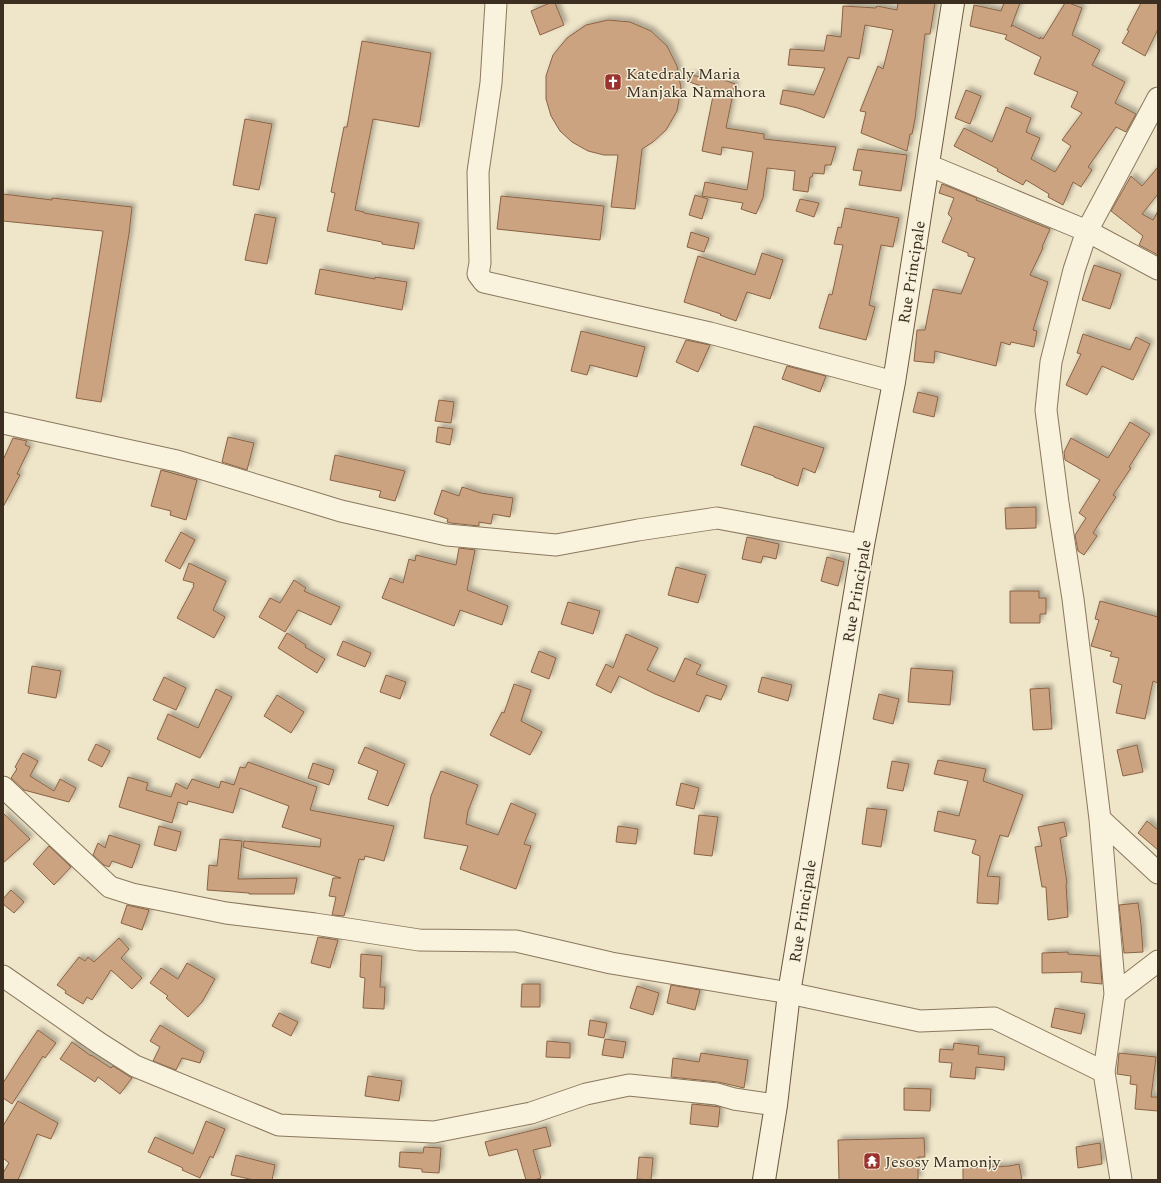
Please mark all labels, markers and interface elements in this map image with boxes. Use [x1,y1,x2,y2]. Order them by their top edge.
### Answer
place label: Katedraly Maria Manjaka Namahora [626,62,766,104]
church icon: Katedraly Maria Manjaka Namahora [603,72,623,92]
street label: Rue Principale [892,219,932,325]
street label: Rue Principale [836,538,878,644]
street label: Rue Principale [783,858,823,964]
place label: Jesosy Mamonjy [885,1150,1002,1174]
temple icon: Jesosy Mamonjy [862,1151,882,1171]

